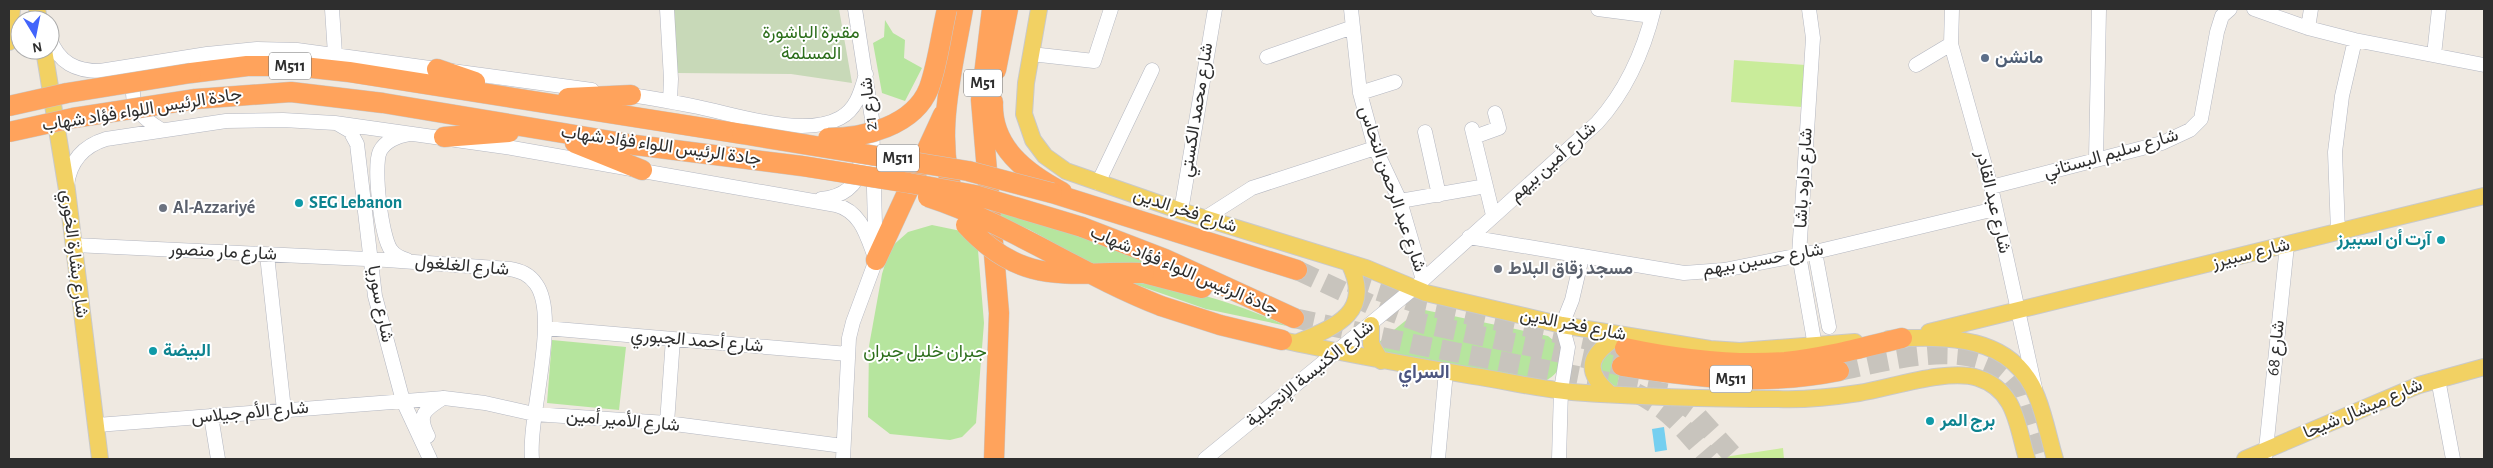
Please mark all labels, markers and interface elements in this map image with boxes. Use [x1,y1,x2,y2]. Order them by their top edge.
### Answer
north arrow [10,10,60,60]
park label: مقبرة الباشورة المسلمة [762,24,860,63]
text: N [31,39,43,55]
street label: شارع محمد الكستي [1177,42,1221,179]
place label: مانشن [1995,49,2044,68]
road number: M511 [269,52,311,80]
marker: مانشن [1979,52,1991,64]
road number: M51 [964,70,1002,96]
street label: شارع 21 [857,76,883,132]
street label: جادة الرئيس اللواء فؤاد شهاب [41,85,243,136]
street label: شارع عبد الرحمن النحاس [1353,104,1429,275]
street label: شارع أمين بيهم [1505,117,1601,207]
street label: جادة الرئيس اللواء فؤاد شهاب [559,123,762,170]
street label: شارع سليم البستاني [2042,126,2182,187]
street label: شارع داود باشا [1792,127,1818,229]
road number: M511 [877,144,919,172]
street label: شارع عبد القادر [1970,148,2014,256]
street label: شارع فخر الدين [1130,186,1239,238]
street label: شارع بشارة الخوري [52,189,91,320]
place label: SEG Lebanon [309,194,402,212]
marker: SEG Lebanon [293,197,305,209]
place label: Al-Azzariyé [173,199,255,217]
marker: Al-Azzariyé [157,202,169,214]
street label: جادة الرئيس اللواء فؤاد شهاب [1087,223,1281,320]
place label: آرت أن اسبيرز [2336,229,2432,250]
marker: آرت أن اسبيرز [2435,234,2447,246]
street label: شارع سبيرز [2209,236,2292,275]
street label: شارع مار منصور [168,240,277,266]
street label: شارع حسين بيهم [1701,240,1825,281]
street label: شارع الغلغول [414,253,510,281]
place label: مسجد زقاق البلاط [1508,260,1633,279]
marker: مسجد زقاق البلاط [1492,263,1504,275]
street label: شارع سوريا [362,264,396,344]
street label: شارع فخر الدين [1518,306,1628,346]
street label: شارع الكنيسة الإنجيلية [1243,317,1378,432]
street label: شارع 68 [2264,319,2290,377]
street label: شارع أحمد الجبوري [630,324,764,361]
place label: البيضة [163,342,211,361]
park label: جبران خليل جبران [863,343,987,362]
marker: البيضة [147,345,159,357]
district label: السراي [1398,363,1450,388]
road number: M511 [1710,366,1752,392]
street label: شارع ميشال شيحا [2301,376,2426,444]
street label: شارع الأم جيلاس [190,397,310,429]
street label: شارع الأمير أمين [565,405,681,437]
place label: برج المر [1939,412,1995,432]
marker: برج المر [1924,415,1936,427]

